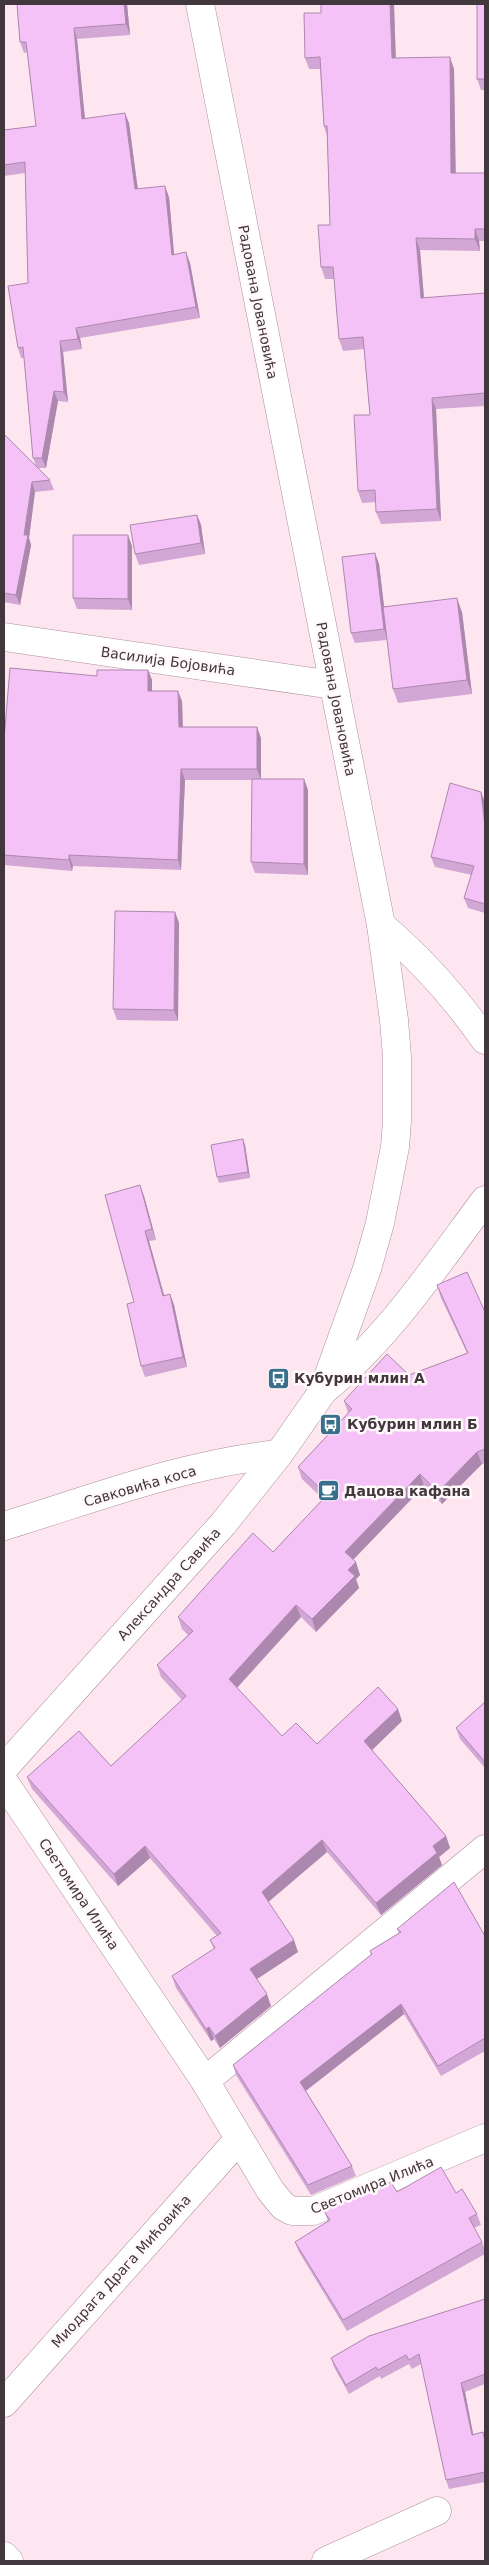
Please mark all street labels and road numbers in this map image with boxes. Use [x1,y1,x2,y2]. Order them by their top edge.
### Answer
street label: Радована Јовановића [235,224,281,380]
street label: Радована Јовановића [313,621,359,777]
street label: Василија Бојовића [100,644,236,678]
street label: Савковића коса [82,1462,198,1510]
street label: Александра Савића [114,1524,224,1644]
street label: Светомира Илића [36,1835,122,1953]
street label: Светомира Илића [308,2153,436,2217]
street label: Миодрага Драга Мићовића [48,2191,194,2351]

